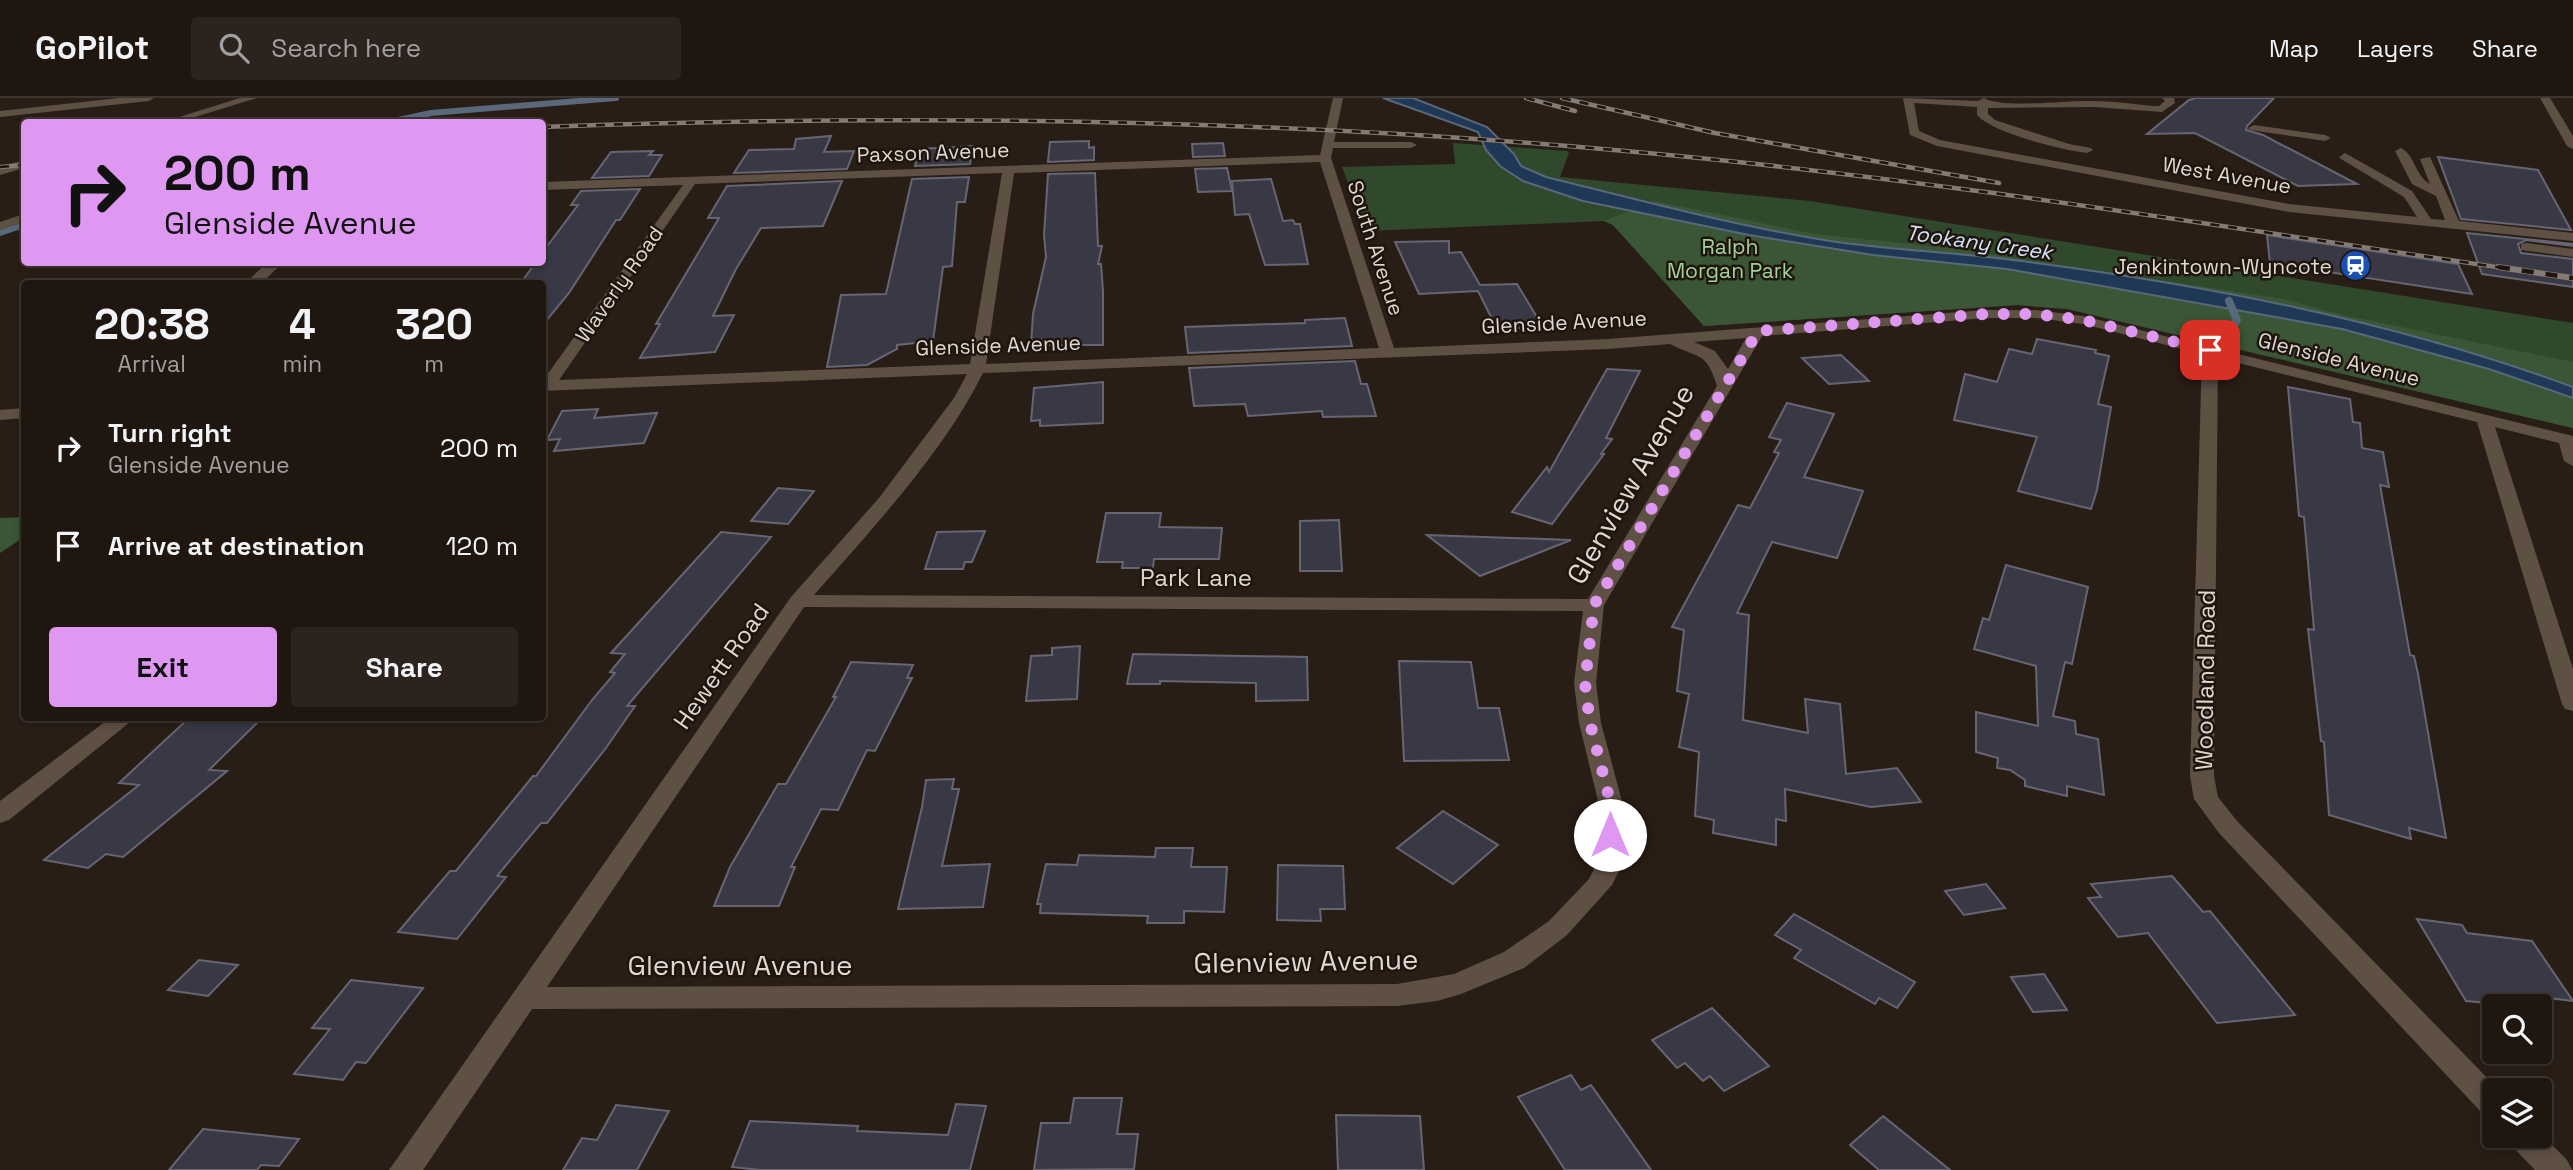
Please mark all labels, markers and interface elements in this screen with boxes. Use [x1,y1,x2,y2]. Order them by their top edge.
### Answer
search box [191,17,681,80]
text: GoPilot [35,27,149,69]
icon: search [215,29,253,67]
text: Search here [271,31,421,65]
text: Map [2269,33,2319,64]
text: Layers [2357,33,2434,64]
text: Share [2472,33,2538,64]
street label: Paxson Avenue [856,136,1010,168]
text: 200 m [164,142,311,204]
icon: right [49,147,140,238]
street label: West Avenue [2160,150,2294,200]
street label: South Avenue [1341,177,1411,319]
text: Glenside Avenue [164,203,417,243]
water label: Tookany Creek [1904,218,2057,266]
street label: Waverly Road [569,221,669,347]
park label: Ralph Morgan Park [1667,233,1793,284]
station icon: Jenkintown-Wyncote [2338,249,2372,283]
place label: Jenkintown-Wyncote [2114,253,2332,280]
text: 20:38 [94,298,210,351]
text: 4 [289,298,316,351]
text: 320 [395,298,473,351]
street label: Glenside Avenue [1481,304,1647,340]
pin [2180,320,2240,380]
street label: Glenside Avenue [2255,326,2423,392]
street label: Glenside Avenue [915,329,1081,361]
icon: arrive [2191,331,2229,369]
text: Arrival [118,349,186,379]
text: min [283,349,322,379]
text: m [424,349,444,379]
street label: Glenview Avenue [1558,378,1702,590]
text: Turn right [108,416,232,450]
icon: right [49,429,87,467]
text: 200 m [440,431,518,465]
text: Glenside Avenue [108,450,290,480]
icon: arrive [49,527,87,565]
text: Arrive at destination [108,529,365,563]
text: 120 m [446,529,518,563]
street label: Park Lane [1140,562,1252,593]
street label: Woodland Road [2188,589,2222,771]
street label: Hewett Road [666,597,776,735]
button: Exit [49,627,277,707]
button: Share [291,627,518,707]
position arrow [1573,798,1647,872]
street label: Glenview Avenue [1193,941,1419,981]
street label: Glenview Avenue [627,947,853,983]
map controls [2482,994,2552,1148]
button: search [2482,994,2552,1064]
button: layers [2482,1078,2552,1148]

